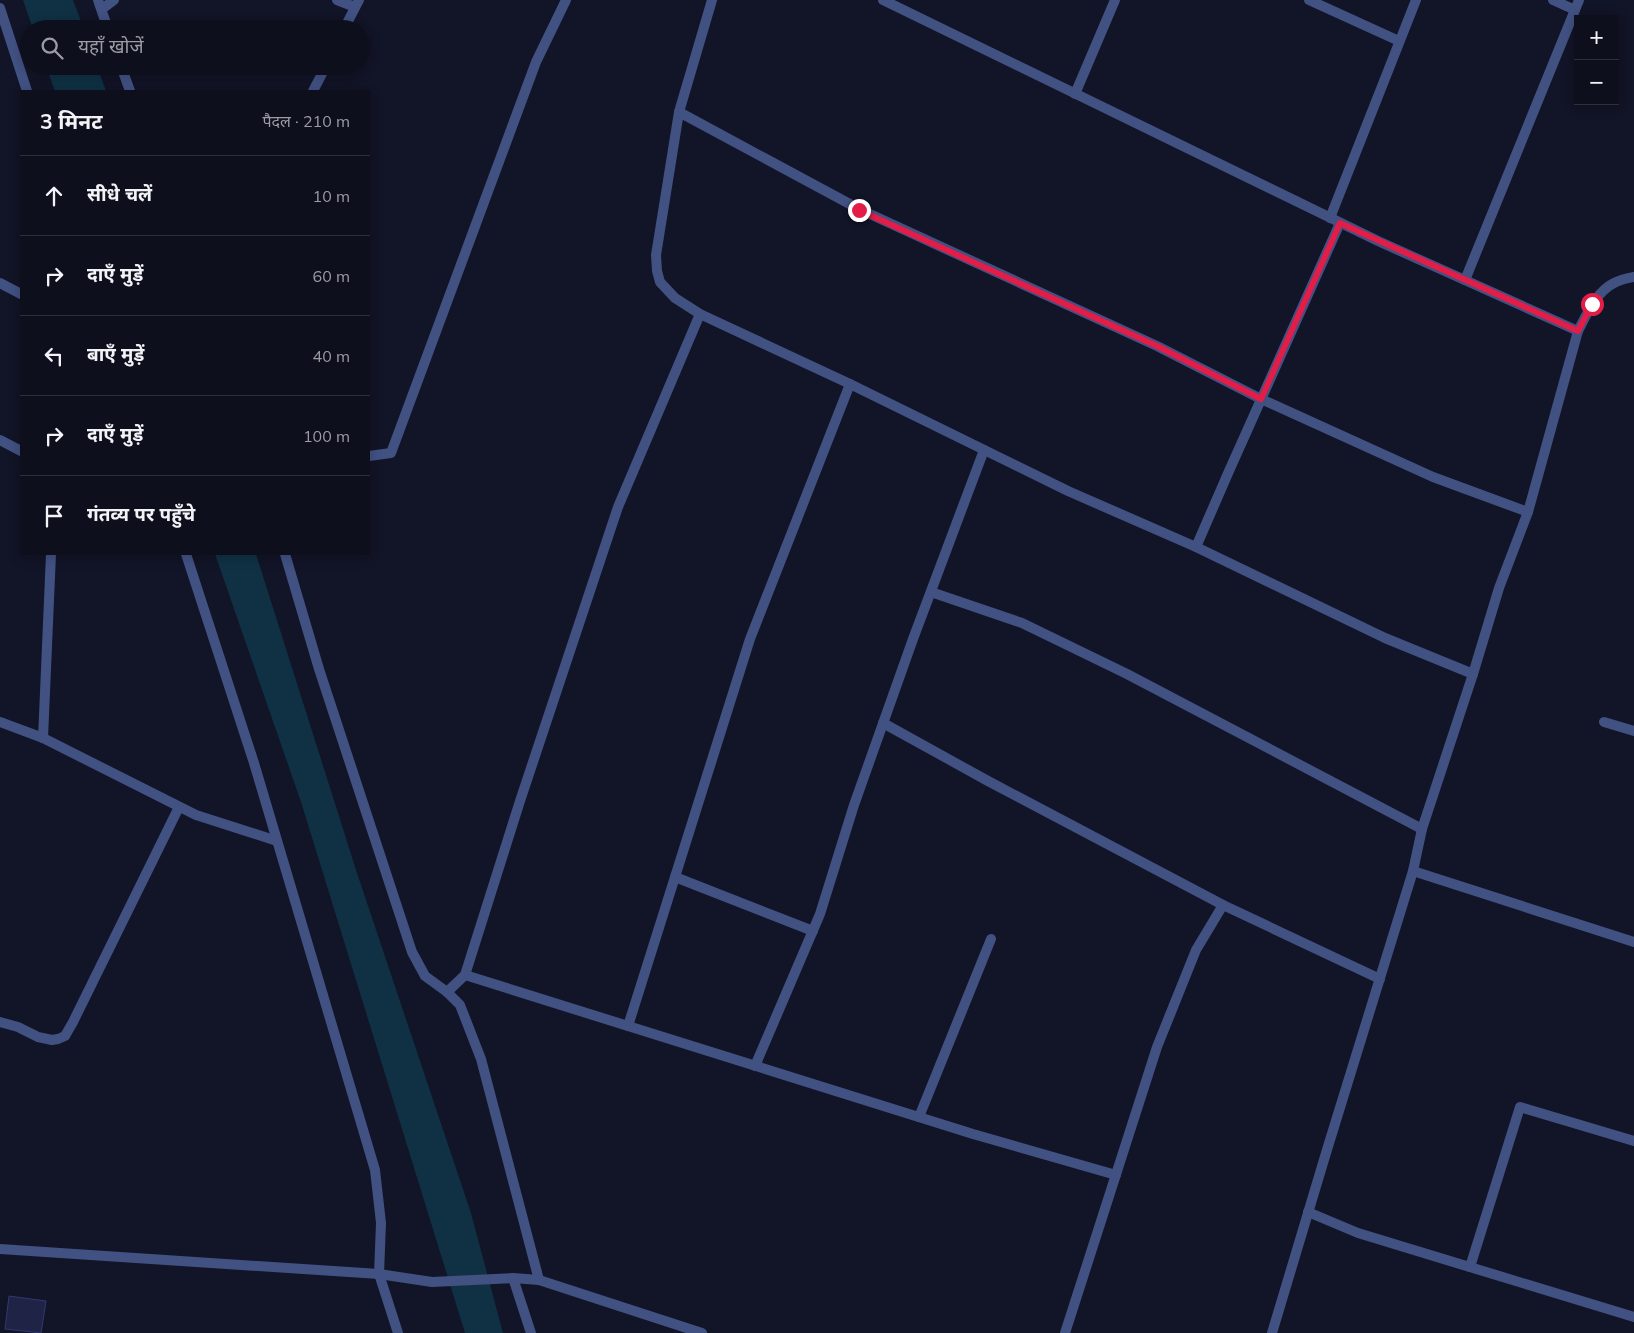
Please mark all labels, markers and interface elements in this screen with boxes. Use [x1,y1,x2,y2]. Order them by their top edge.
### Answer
map controls [1574,15,1619,105]
button: + [1574,15,1619,60]
search box [20,20,370,75]
icon: search [38,34,66,62]
text: यहाँ खोजें [78,34,144,58]
button: − [1574,60,1619,105]
text: 3 मिनट [40,108,102,134]
text: पैदल · 210 m [262,111,350,131]
icon: ahead [40,182,68,210]
text: सीधे चलें [87,182,152,206]
text: 10 m [313,186,350,206]
route end [848,199,871,222]
icon: right [40,262,68,290]
text: दाएँ मुड़ें [87,262,143,286]
text: 60 m [313,266,350,286]
route start [1581,293,1604,316]
icon: left [40,342,68,370]
text: बाएँ मुड़ें [87,342,144,366]
text: 40 m [313,346,350,366]
icon: right [40,422,68,450]
text: दाएँ मुड़ें [87,422,143,446]
text: 100 m [303,426,350,446]
icon: arrive [40,502,68,530]
text: गंतव्य पर पहुँचे [87,502,195,526]

